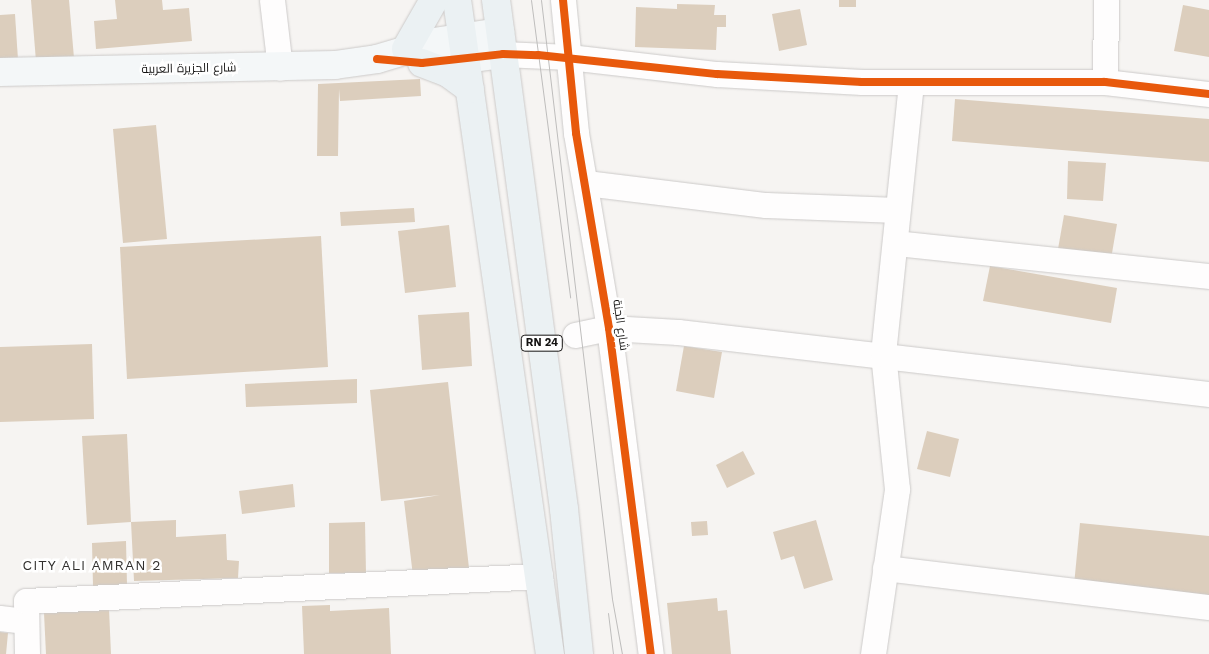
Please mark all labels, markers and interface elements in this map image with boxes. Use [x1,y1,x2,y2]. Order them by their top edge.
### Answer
street label: شارع الجزيرة العربية [141,61,237,77]
street label: شارع الجنة [609,298,631,352]
road number: RN 24 [521,334,563,352]
district label: CITY ALI AMRAN 2 [20,557,164,573]

